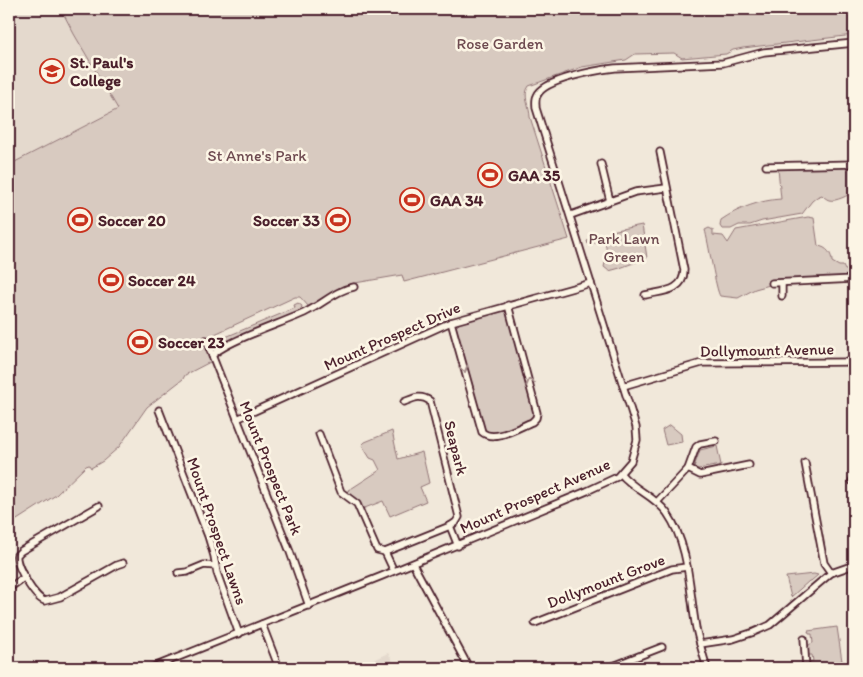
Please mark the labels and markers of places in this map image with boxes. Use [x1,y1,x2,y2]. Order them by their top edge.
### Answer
place label: St. Paul's College [70,53,133,91]
school or university icon: St. Paul's College [39,58,65,84]
sports icon: GAA 35 [477,162,503,188]
place label: GAA 35 [508,166,561,185]
sports icon: GAA 34 [399,187,425,213]
place label: GAA 34 [430,191,484,210]
sports icon: Soccer 20 [67,207,93,233]
sports icon: Soccer 33 [325,207,351,233]
place label: Soccer 20 [98,211,166,230]
place label: Soccer 33 [253,211,320,230]
sports icon: Soccer 24 [98,267,124,293]
place label: Soccer 24 [128,271,196,290]
sports icon: Soccer 23 [127,329,153,355]
place label: Soccer 23 [158,333,225,352]

